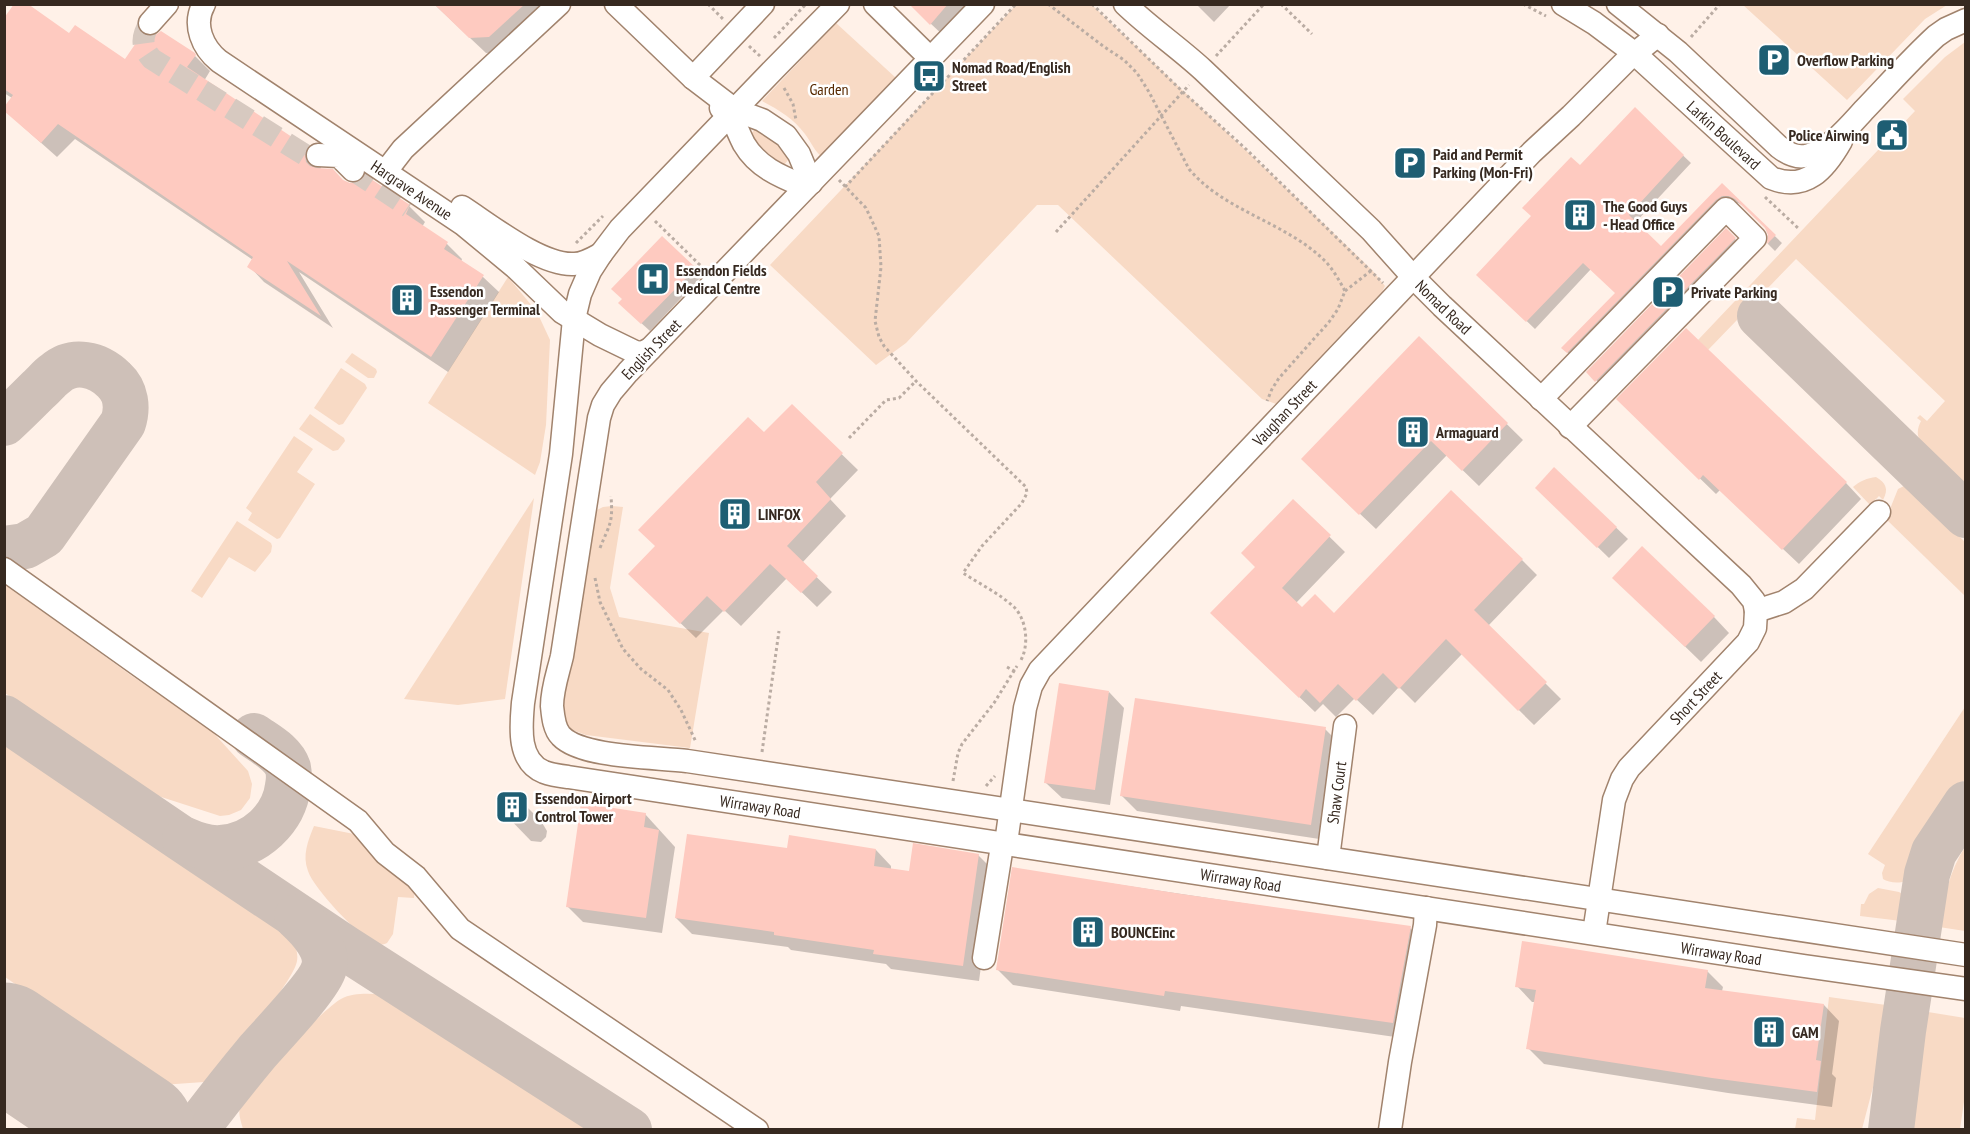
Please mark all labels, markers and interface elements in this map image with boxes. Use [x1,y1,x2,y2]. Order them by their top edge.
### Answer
parking icon: Overflow Parking [1756,42,1792,78]
place label: Overflow Parking [1797,50,1894,70]
place label: Nomad Road/English Street [952,57,1071,95]
bus stop icon: Nomad Road/English Street [911,58,947,94]
park label: Garden [809,79,849,99]
street label: Larkin Boulevard [1683,96,1765,174]
public building icon: Police Airwing [1874,117,1910,153]
place label: Police Airwing [1789,125,1869,145]
place label: Paid and Permit Parking (Mon-Fri) [1433,144,1533,182]
parking icon: Paid and Permit Parking (Mon-Fri) [1392,145,1428,181]
street label: Hargrave Avenue [367,156,456,224]
place label: The Good Guys - Head Office [1603,196,1688,234]
building icon: The Good Guys - Head Office [1562,197,1598,233]
place label: Essendon Fields Medical Centre [676,260,767,298]
hospital icon: Essendon Fields Medical Centre [635,261,671,297]
parking icon: Private Parking [1650,274,1686,310]
street label: Nomad Road [1411,275,1476,338]
place label: Essendon Passenger Terminal [430,281,540,319]
building icon: Essendon Passenger Terminal [389,282,425,318]
place label: Private Parking [1691,282,1777,302]
street label: English Street [617,314,685,384]
street label: Vaughan Street [1247,375,1321,451]
building icon: Armaguard [1395,414,1431,450]
place label: Armaguard [1435,422,1499,442]
building icon: LINFOX [717,496,753,532]
place label: LINFOX [758,504,801,524]
street label: Short Street [1665,666,1726,729]
street label: Shaw Court [1323,760,1350,825]
place label: Essendon Airport Control Tower [535,788,632,826]
building icon: Essendon Airport Control Tower [494,789,530,825]
street label: Wirraway Road [718,790,802,822]
street label: Wirraway Road [1199,864,1283,896]
building icon: BOUNCEinc [1070,914,1106,950]
place label: BOUNCEinc [1111,922,1176,942]
street label: Wirraway Road [1679,937,1763,969]
building icon: GAM [1751,1014,1787,1050]
place label: GAM [1792,1022,1819,1042]

